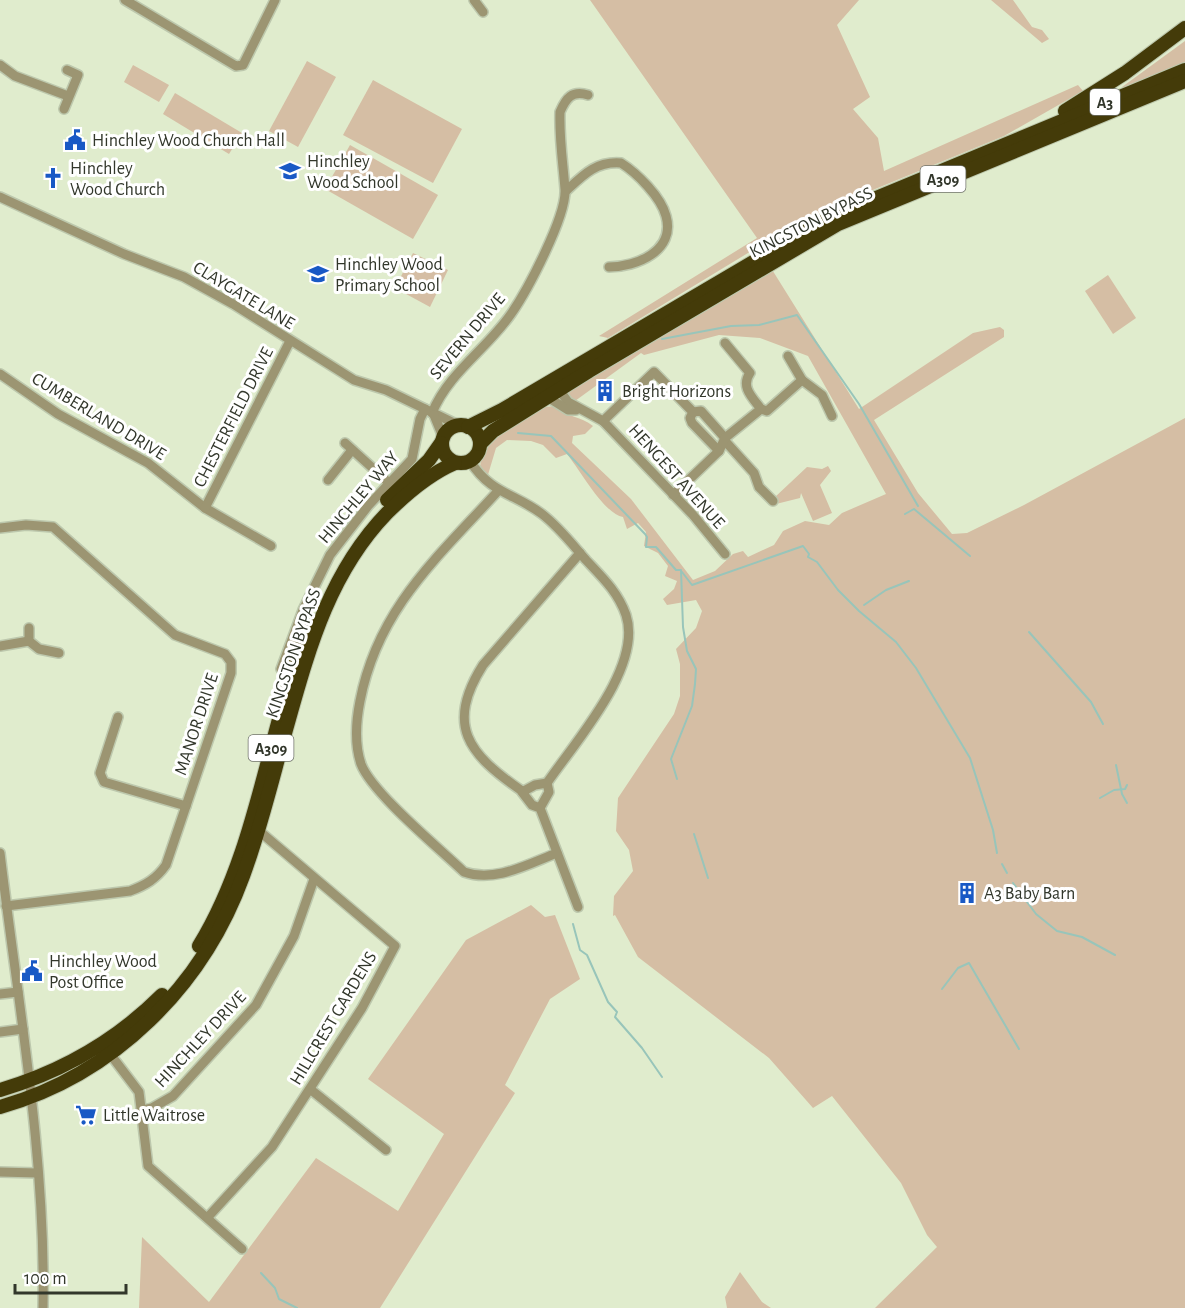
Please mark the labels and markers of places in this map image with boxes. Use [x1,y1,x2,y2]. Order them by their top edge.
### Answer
public building icon: Hinchley Wood Church Hall [63,128,87,152]
place label: Hinchley Wood Church Hall [92,132,285,150]
place label: Hinchley Wood School [307,153,399,192]
school or university icon: Hinchley Wood School [278,159,302,183]
place label: Hinchley Wood Church [70,160,165,199]
church icon: Hinchley Wood Church [41,166,65,190]
place label: Hinchley Wood Primary School [335,256,443,295]
school or university icon: Hinchley Wood Primary School [306,262,330,286]
building icon: Bright Horizons [593,379,617,403]
place label: Bright Horizons [622,383,731,401]
building icon: A3 Baby Barn [955,881,979,905]
place label: A3 Baby Barn [984,885,1075,903]
place label: Hinchley Wood Post Office [49,953,157,992]
public building icon: Hinchley Wood Post Office [20,959,44,983]
supermarket icon: Little Waitrose [74,1103,98,1127]
place label: Little Waitrose [103,1107,205,1125]

